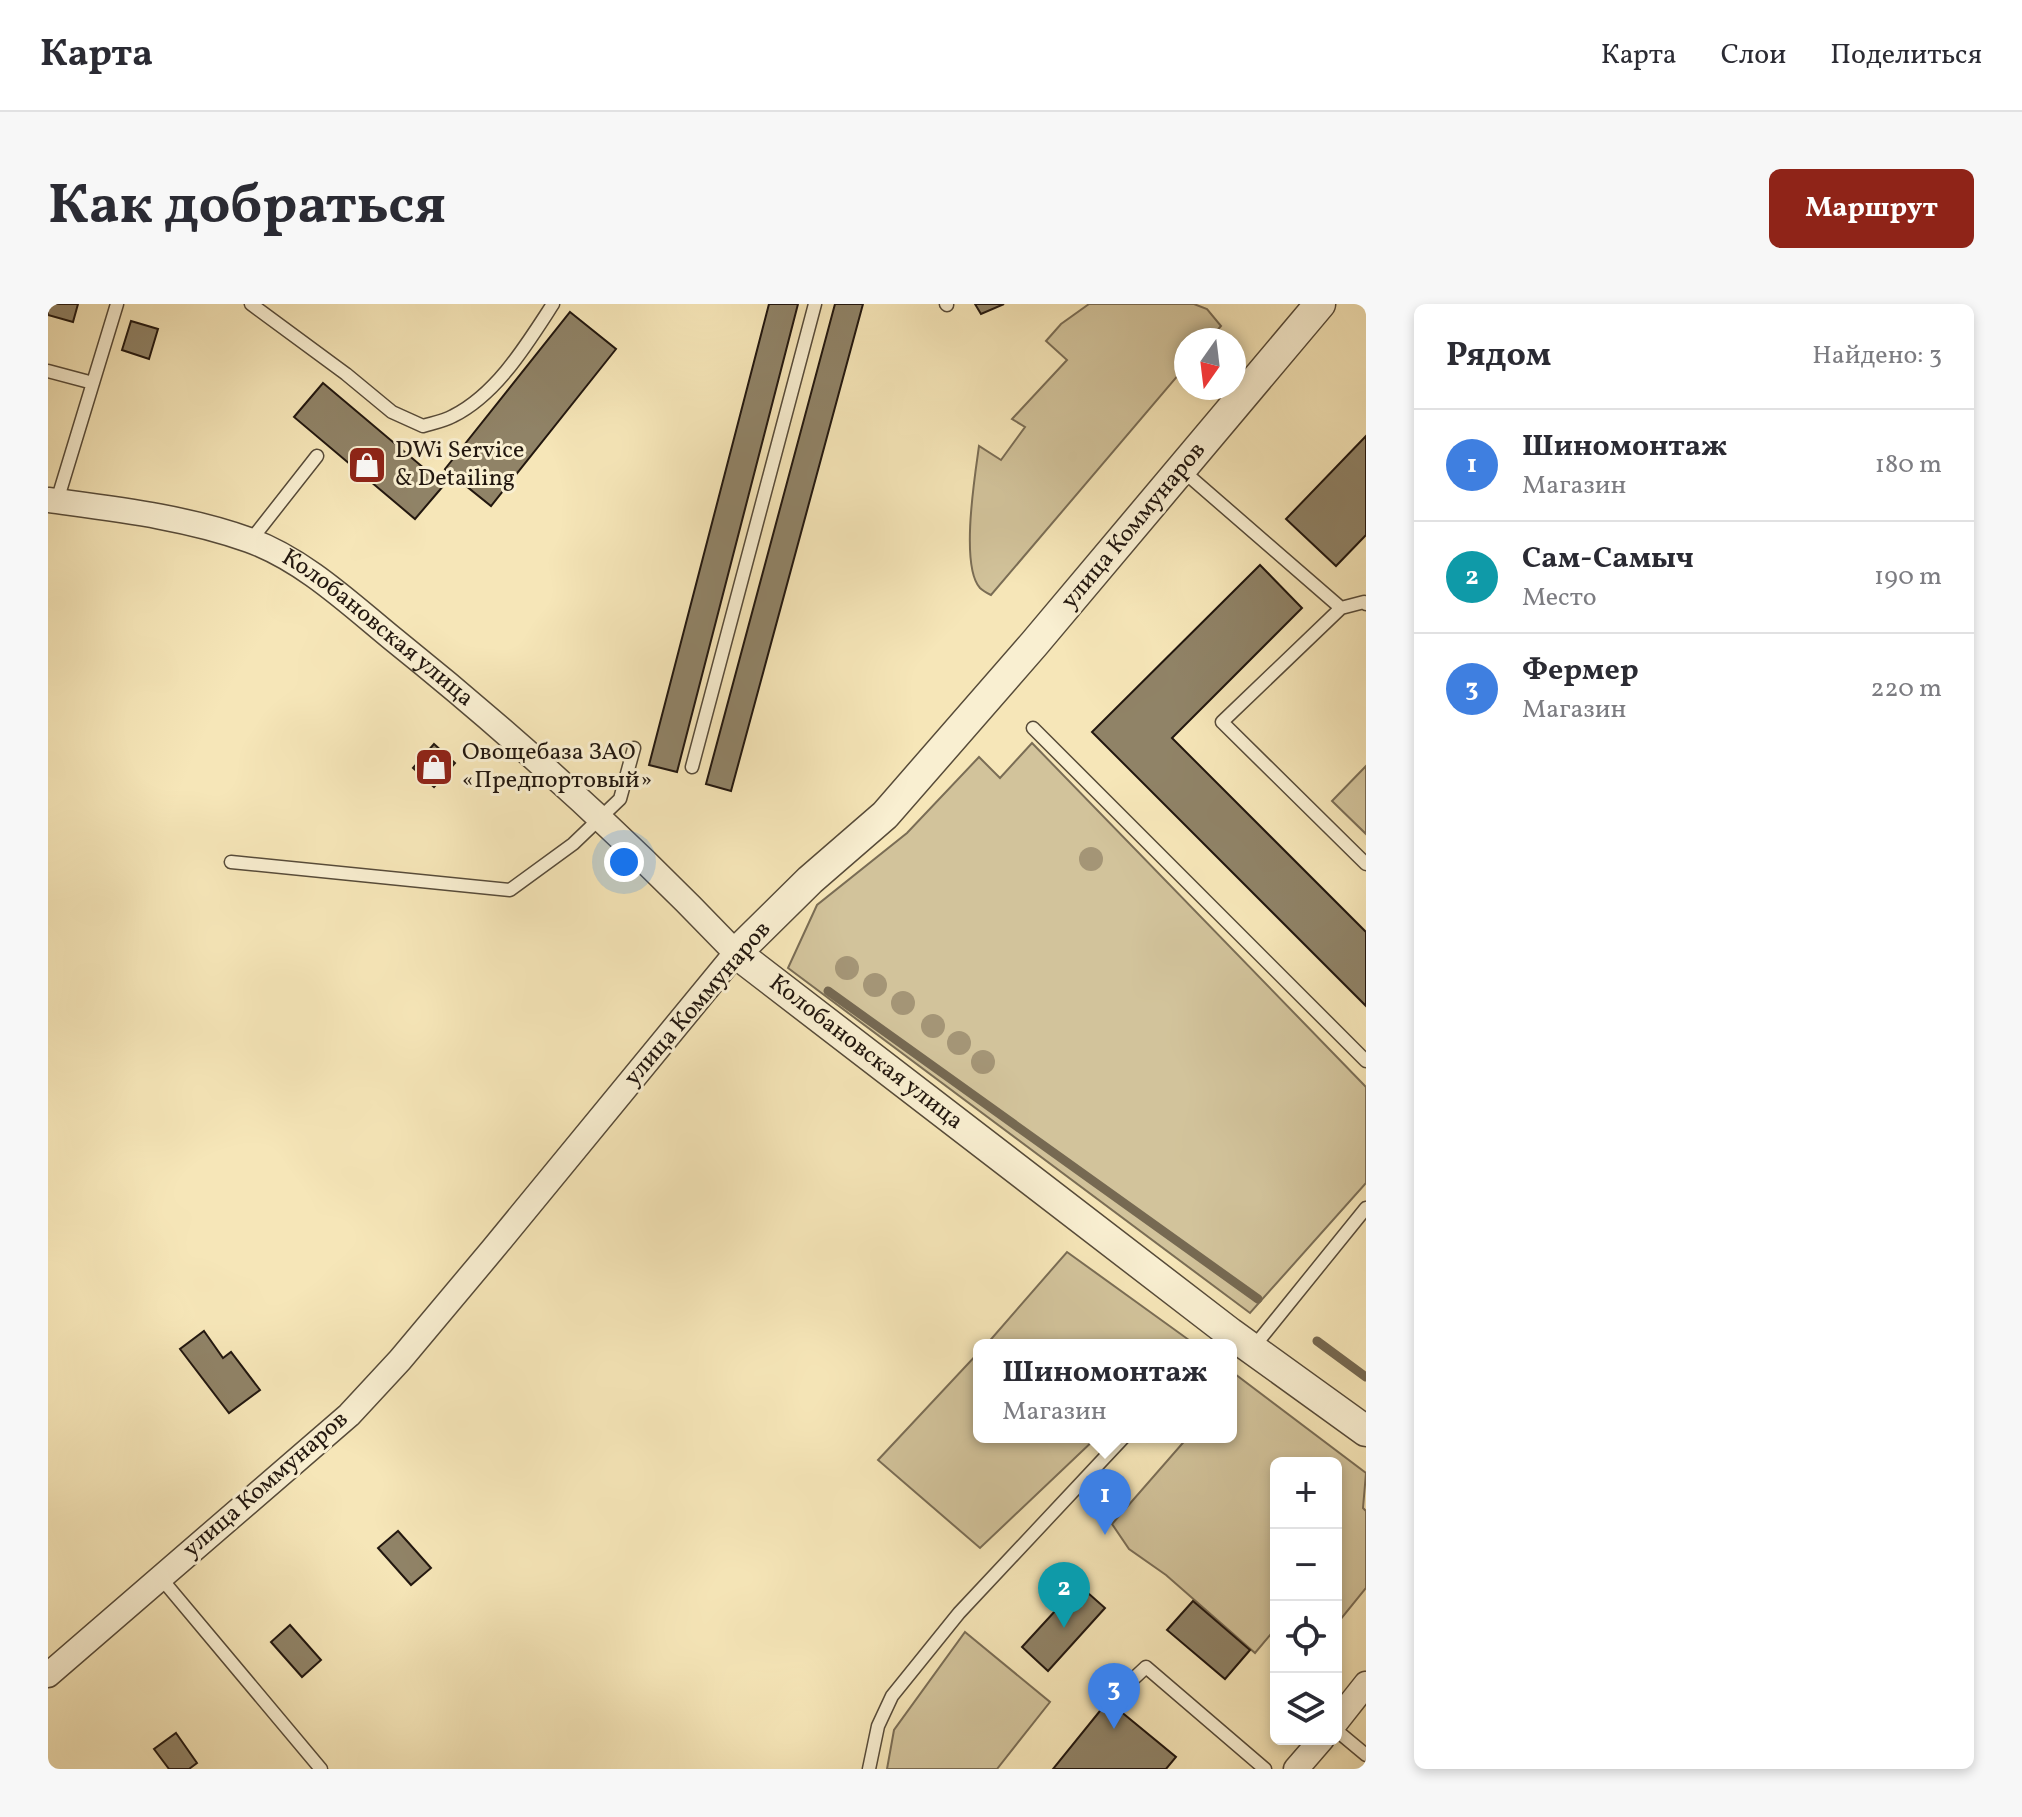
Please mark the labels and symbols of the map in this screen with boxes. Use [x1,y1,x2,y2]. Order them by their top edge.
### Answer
north arrow [1174,328,1246,400]
place label: DWi Service & Detailing [395,434,524,496]
street label: улица Коммунаров [1054,435,1214,617]
shop icon: DWi Service & Detailing [346,444,388,486]
street label: Колобановская улица [275,541,481,715]
place label: Овощебаза ЗАО «Предпортовый» [462,736,652,798]
shop icon: Овощебаза ЗАО «Предпортовый» [413,746,455,788]
your location [604,842,644,882]
street label: улица Коммунаров [617,914,779,1094]
street label: Колобановская улица [761,967,970,1139]
street label: улица Коммунаров [176,1404,356,1566]
pin: 1 [1079,1469,1131,1535]
pin: 2 [1038,1562,1090,1628]
pin: 3 [1088,1663,1140,1729]

